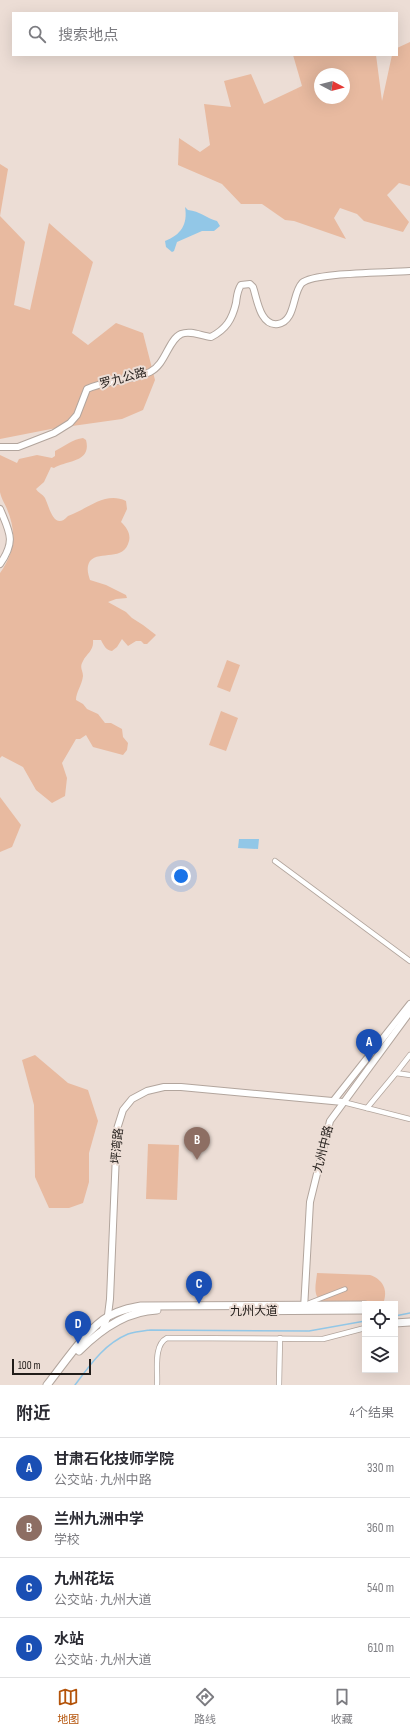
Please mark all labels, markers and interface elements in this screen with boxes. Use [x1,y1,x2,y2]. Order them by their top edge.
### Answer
search box [12,12,398,56]
icon: search [26,23,48,45]
text: 搜索地点 [58,26,118,45]
north arrow [314,68,350,104]
street label: 罗九公路 [98,365,148,392]
your location [171,866,191,886]
pin: A [356,1029,382,1062]
street label: 九州中路 [310,1124,337,1174]
street label: 坪湾路 [108,1127,127,1165]
pin: B [184,1127,210,1160]
pin: C [186,1271,212,1304]
map controls [362,1301,398,1373]
button: locate [362,1301,398,1337]
street label: 九州大道 [230,1304,278,1319]
pin: D [65,1311,91,1344]
button: layers [362,1337,398,1373]
scale bar [12,1357,91,1376]
text: 100 m [18,1359,40,1372]
text: 附近 [16,1404,50,1424]
text: 4个结果 [350,1405,394,1421]
text: 甘肃石化技师学院 [54,1450,174,1469]
text: A [26,1460,32,1476]
text: 330 m [367,1460,394,1476]
text: 公交站 · 九州中路 [54,1472,152,1488]
text: 兰州九洲中学 [54,1510,144,1529]
text: B [26,1520,32,1536]
text: 360 m [367,1520,394,1536]
text: 学校 [54,1532,80,1548]
text: 九州花坛 [54,1570,114,1589]
text: C [26,1580,32,1596]
text: 540 m [367,1580,394,1596]
text: 公交站 · 九州大道 [54,1592,152,1608]
text: 水站 [54,1630,84,1649]
text: D [26,1640,32,1656]
text: 610 m [368,1640,394,1656]
text: 公交站 · 九州大道 [54,1652,152,1668]
tab: 地图 [57,1686,79,1726]
tab: 路线 [194,1686,216,1726]
tab: 收藏 [331,1686,353,1726]

